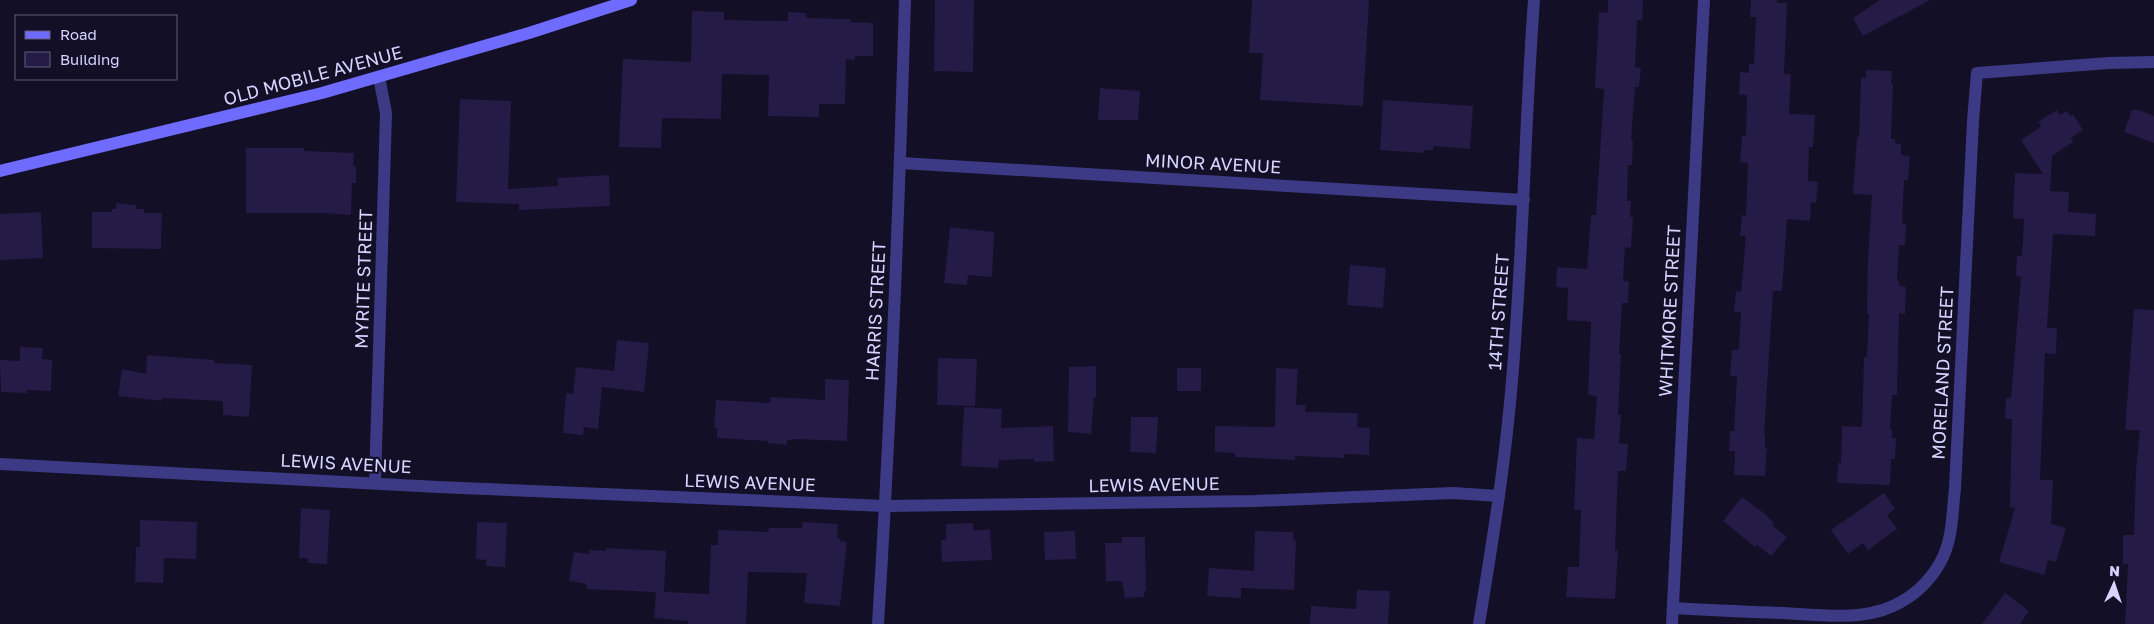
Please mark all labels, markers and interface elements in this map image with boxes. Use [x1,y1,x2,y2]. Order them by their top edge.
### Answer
legend [15,15,178,80]
text: Road [60,25,97,43]
street label: OLD MOBILE AVENUE [221,41,405,109]
text: Building [60,50,120,68]
street label: MINOR AVENUE [1144,148,1282,178]
street label: MYRITE STREET [350,209,376,349]
street label: WHITMORE STREET [1654,224,1684,398]
street label: HARRIS STREET [860,240,890,381]
street label: 14TH STREET [1483,253,1513,371]
street label: MORELAND STREET [1926,286,1958,460]
street label: LEWIS AVENUE [280,449,412,477]
street label: LEWIS AVENUE [684,469,816,495]
street label: LEWIS AVENUE [1088,472,1220,496]
north arrow [2089,559,2139,609]
text: N [2109,562,2120,579]

